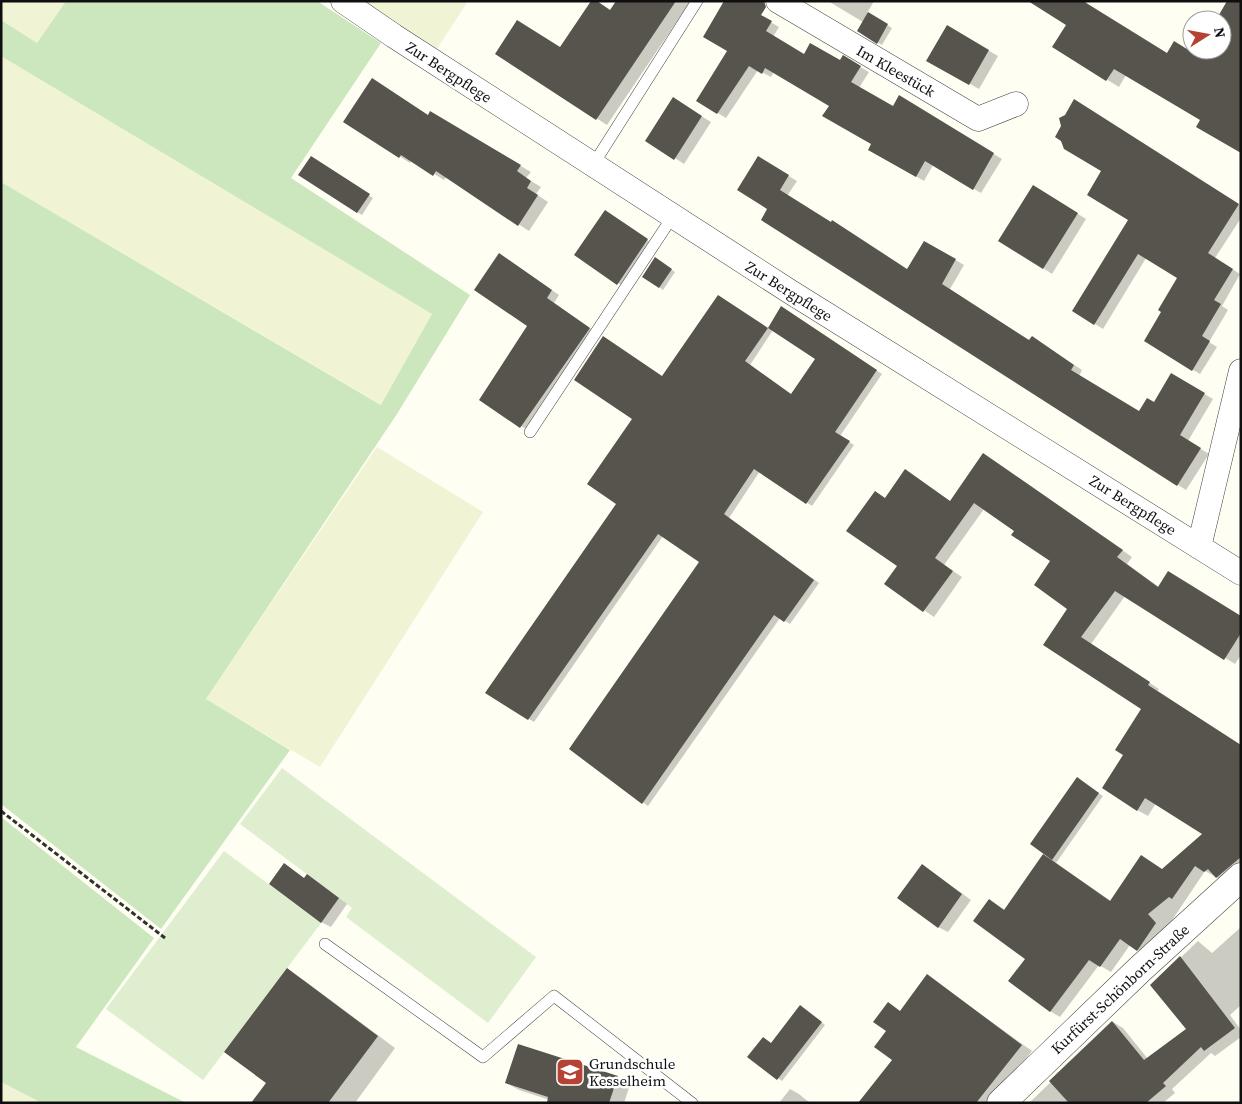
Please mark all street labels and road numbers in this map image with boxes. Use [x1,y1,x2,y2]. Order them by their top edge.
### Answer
street label: Zur Bergpflege [402,36,496,108]
street label: Im Kleestück [853,40,940,102]
street label: Zur Bergpflege [742,256,837,326]
street label: Zur Bergpflege [1086,470,1181,540]
street label: Kurfürst-Schönborn-Straße [1046,919,1194,1059]

